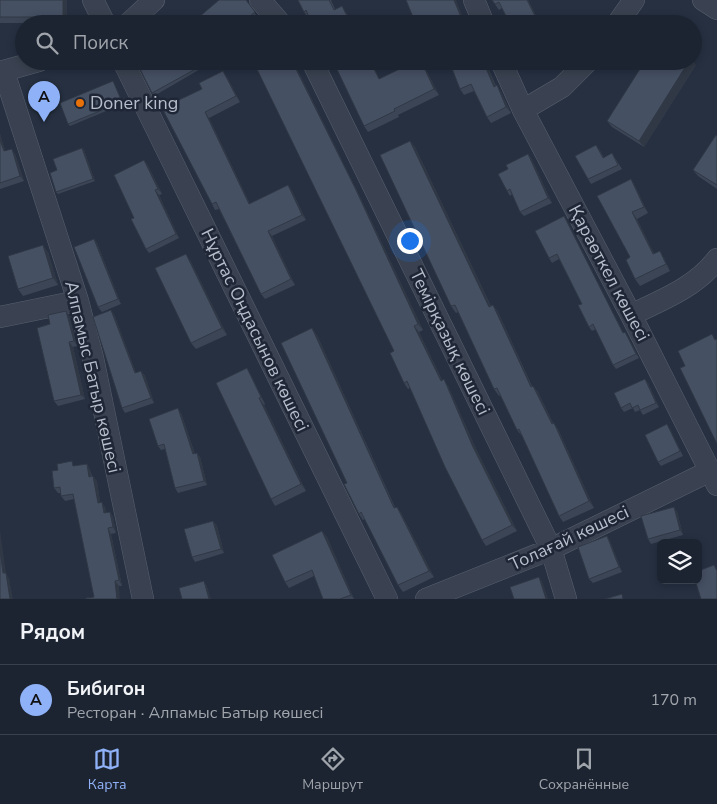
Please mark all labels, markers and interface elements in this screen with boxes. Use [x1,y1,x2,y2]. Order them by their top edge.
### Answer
search box [15,15,702,70]
icon: search [33,29,61,57]
text: Поиск [73,30,128,56]
pin: A [28,81,60,122]
place label: Doner king [90,91,178,115]
marker: Doner king [74,97,86,109]
street label: Қараөткел көшесі [563,201,655,345]
street label: Нұртас Оңдасынов көшесі [195,224,315,436]
your location [397,228,423,254]
street label: Темірқазық көшесі [404,265,496,419]
street label: Алпамыс Батыр көшесі [59,279,127,475]
street label: Толағай көшесі [505,500,633,576]
map controls [657,539,702,584]
button: layers [657,539,702,584]
text: Рядом [20,618,85,646]
text: Бибигон [67,676,145,702]
text: A [30,689,42,711]
text: 170 m [650,689,697,711]
text: Ресторан · Алпамыс Батыр көшесі [67,702,323,724]
tab: Карта [88,745,126,794]
tab: Маршрут [302,745,363,794]
tab: Сохранённые [539,745,629,794]

